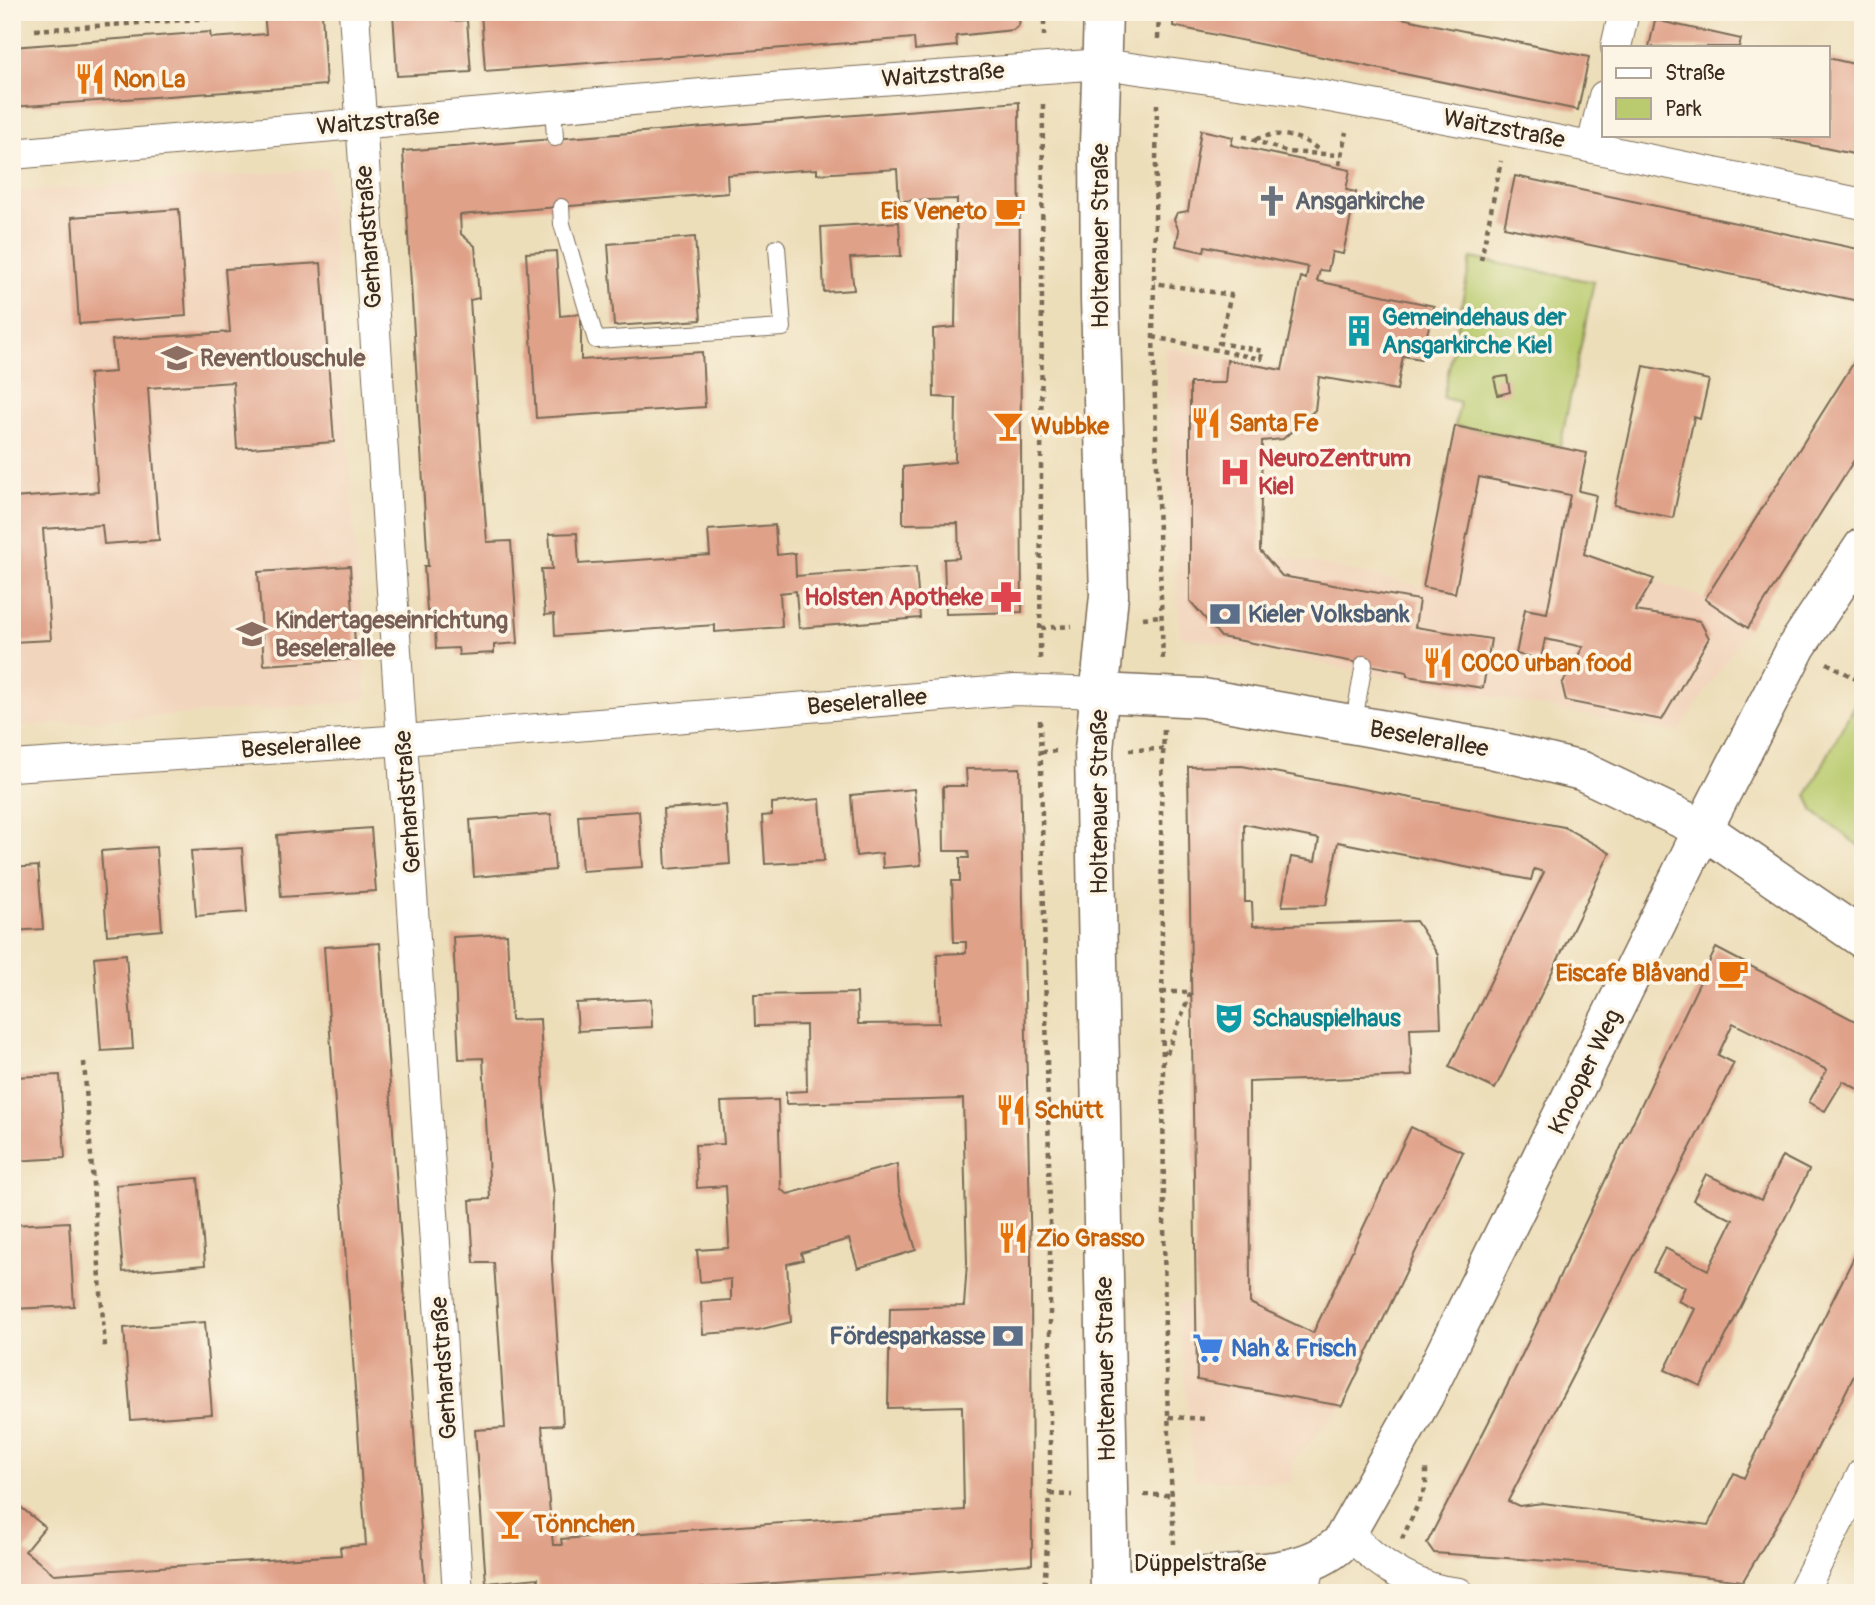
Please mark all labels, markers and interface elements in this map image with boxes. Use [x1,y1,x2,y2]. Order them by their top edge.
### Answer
legend [1602,46,1829,136]
street label: Waitzstraße [881,56,1006,94]
text: Straße [1665,60,1725,87]
restaurant icon: Non La [73,62,107,96]
place label: Non La [113,65,185,94]
text: Park [1665,96,1702,123]
street label: Waitzstraße [315,102,441,142]
street label: Waitzstraße [1441,103,1567,155]
street label: Holtenauer Straße [1086,143,1115,329]
street label: Gerhardstraße [350,164,388,310]
church icon: Ansgarkirche [1255,184,1289,218]
place label: Ansgarkirche [1295,187,1426,216]
cafe icon: Eis Veneto [993,194,1027,228]
place label: Eis Veneto [881,197,987,226]
place label: Gemeindehaus der Ansgarkirche Kiel [1382,303,1567,360]
building icon: Gemeindehaus der Ansgarkirche Kiel [1342,314,1376,348]
school or university icon: Reventlouschule [160,341,194,375]
place label: Reventlouschule [200,344,367,373]
restaurant icon: Santa Fe [1189,406,1223,440]
bar icon: Wubbke [991,409,1025,443]
place label: Santa Fe [1229,409,1320,438]
place label: Wubbke [1031,412,1110,441]
place label: NeuroZentrum Kiel [1258,444,1411,501]
hospital icon: NeuroZentrum Kiel [1218,455,1252,489]
pharmacy icon: Holsten Apotheke [989,580,1023,614]
place label: Holsten Apotheke [804,583,984,612]
bank icon: Kieler Volksbank [1208,597,1242,631]
place label: Kieler Volksbank [1248,600,1410,629]
place label: Kindertageseinrichtung Beselerallee [275,606,508,663]
school or university icon: Kindertageseinrichtung Beselerallee [235,617,269,651]
restaurant icon: COCO urban food [1421,646,1455,680]
place label: COCO urban food [1461,649,1632,678]
street label: Beselerallee [806,682,928,722]
street label: Holtenauer Straße [1085,709,1114,895]
street label: Beselerallee [1367,714,1491,764]
street label: Beselerallee [240,727,362,765]
street label: Gerhardstraße [389,729,427,875]
cafe icon: Eiscafe Blåvand [1716,956,1750,990]
place label: Eiscafe Blåvand [1556,959,1710,988]
theatre icon: Schauspielhaus [1212,1001,1246,1035]
place label: Schauspielhaus [1252,1004,1401,1033]
street label: Knooper Weg [1542,1005,1628,1139]
restaurant icon: Schütt [994,1093,1028,1127]
place label: Schütt [1034,1096,1105,1125]
restaurant icon: Zio Grasso [996,1221,1030,1255]
place label: Zio Grasso [1036,1224,1145,1253]
street label: Holtenauer Straße [1090,1276,1122,1462]
street label: Gerhardstraße [425,1295,463,1441]
bank icon: Fördesparkasse [991,1319,1025,1353]
place label: Fördesparkasse [829,1322,986,1351]
supermarket icon: Nah & Frisch [1191,1331,1225,1365]
place label: Nah & Frisch [1231,1334,1357,1363]
bar icon: Tönnchen [493,1507,527,1541]
place label: Tönnchen [532,1510,635,1539]
street label: Düppelstraße [1134,1549,1267,1578]

